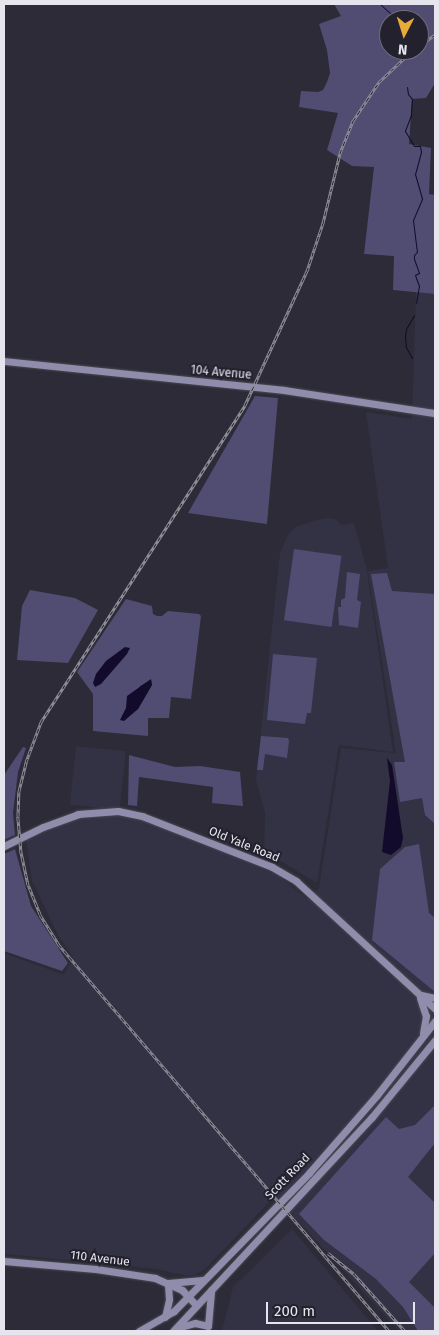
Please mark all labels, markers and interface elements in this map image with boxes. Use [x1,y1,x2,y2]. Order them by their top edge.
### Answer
north arrow [379,10,429,60]
text: N [397,41,408,58]
street label: 104 Avenue [190,363,252,383]
street label: Old Yale Road [207,824,281,866]
street label: Scott Road [262,1151,314,1203]
street label: 110 Avenue [69,1248,131,1270]
scale bar [269,1292,418,1324]
text: 200 m [274,1302,315,1320]

